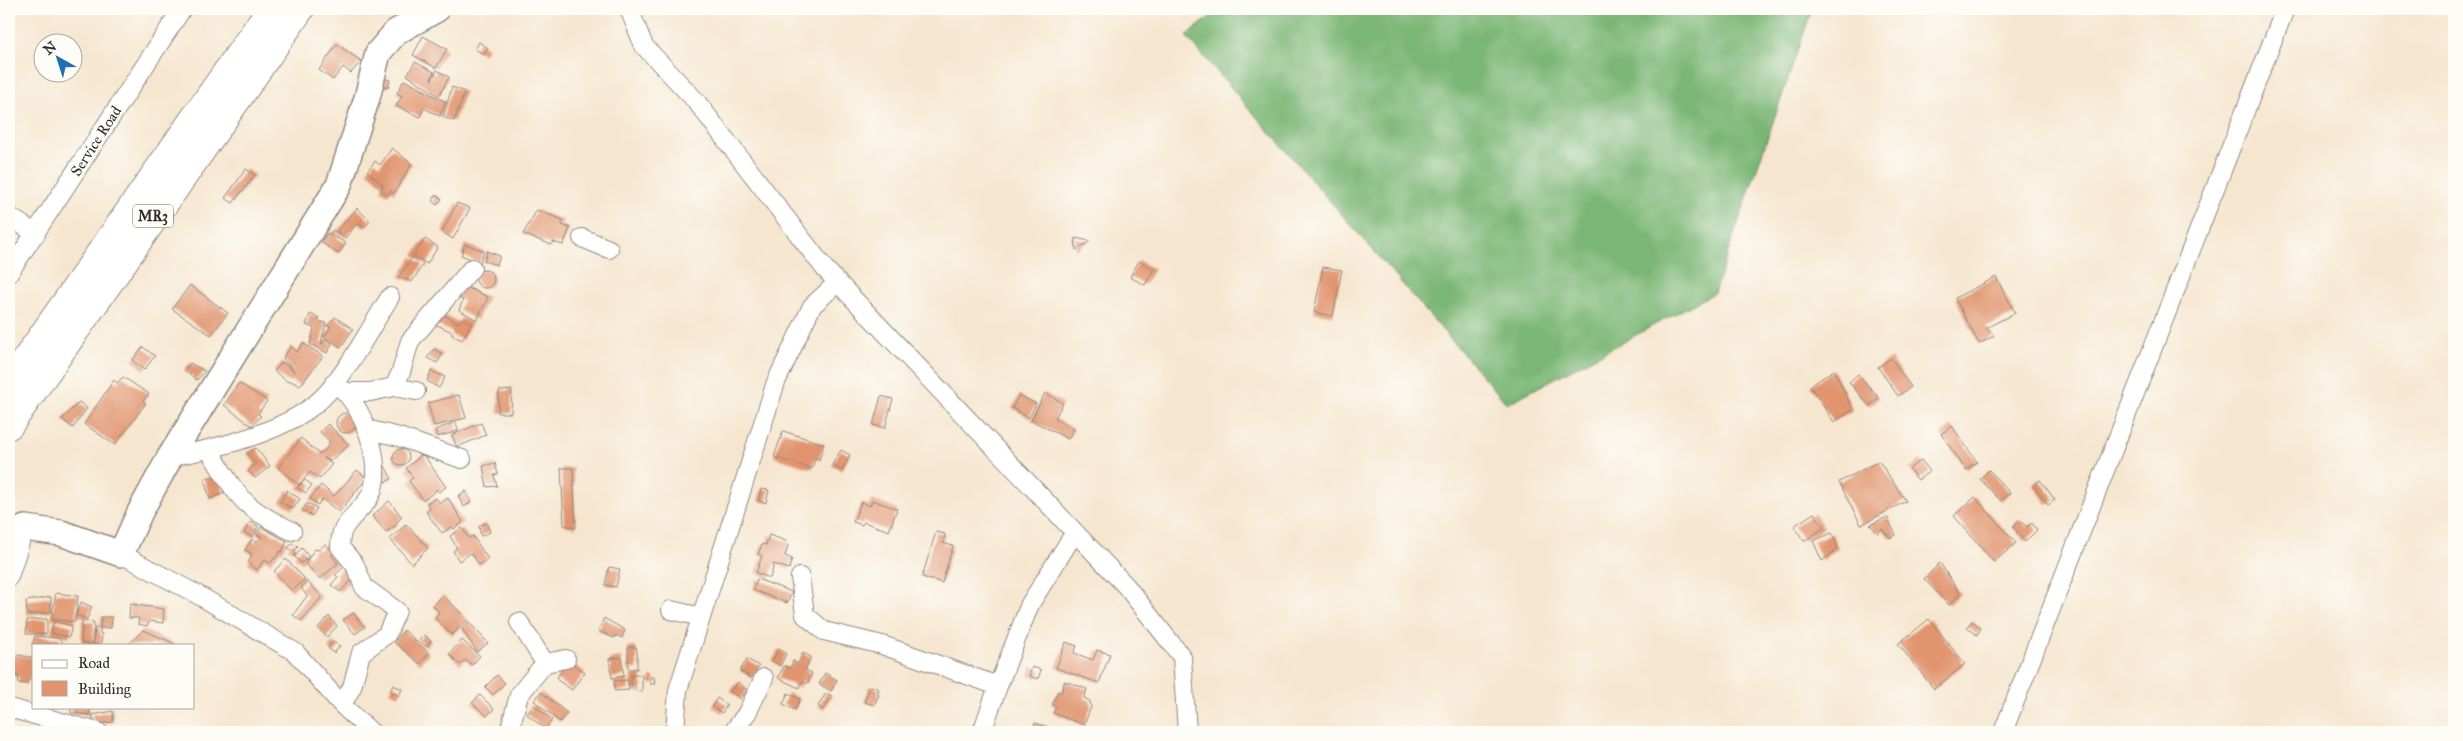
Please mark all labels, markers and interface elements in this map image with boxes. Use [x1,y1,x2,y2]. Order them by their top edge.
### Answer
north arrow [32,32,82,82]
text: N [40,38,60,59]
street label: Service Road [67,102,126,179]
road number: MR3 [133,205,173,228]
legend [32,644,195,708]
text: Road [78,654,110,672]
text: Building [78,680,132,698]

